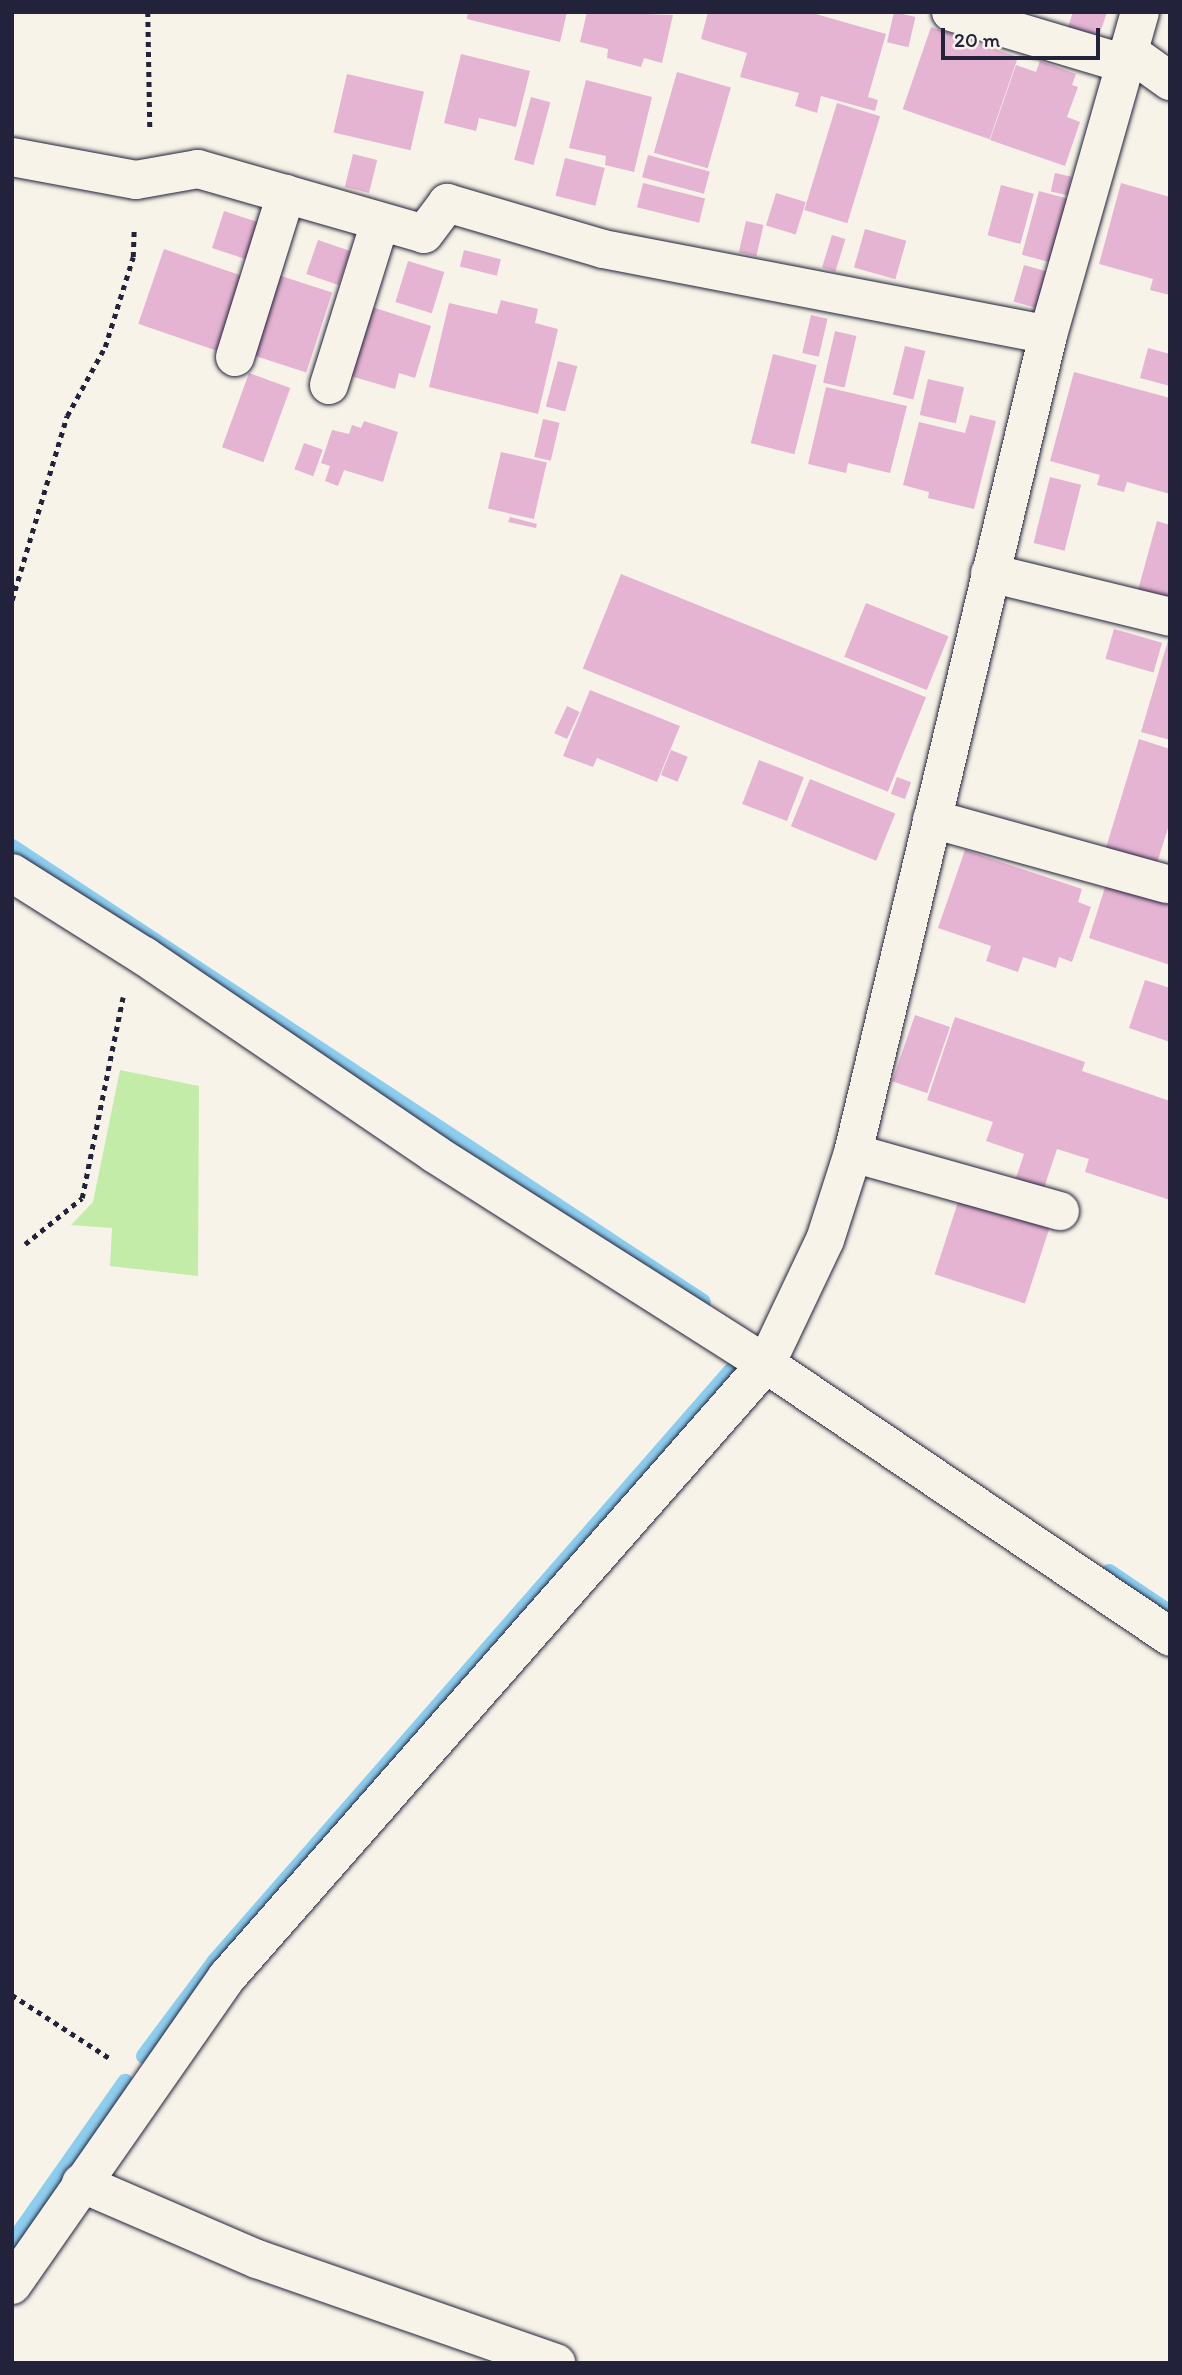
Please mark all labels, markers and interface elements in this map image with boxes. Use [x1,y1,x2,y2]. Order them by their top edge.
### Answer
scale bar [944,14,1103,58]
text: 20 m [954,27,1000,52]

